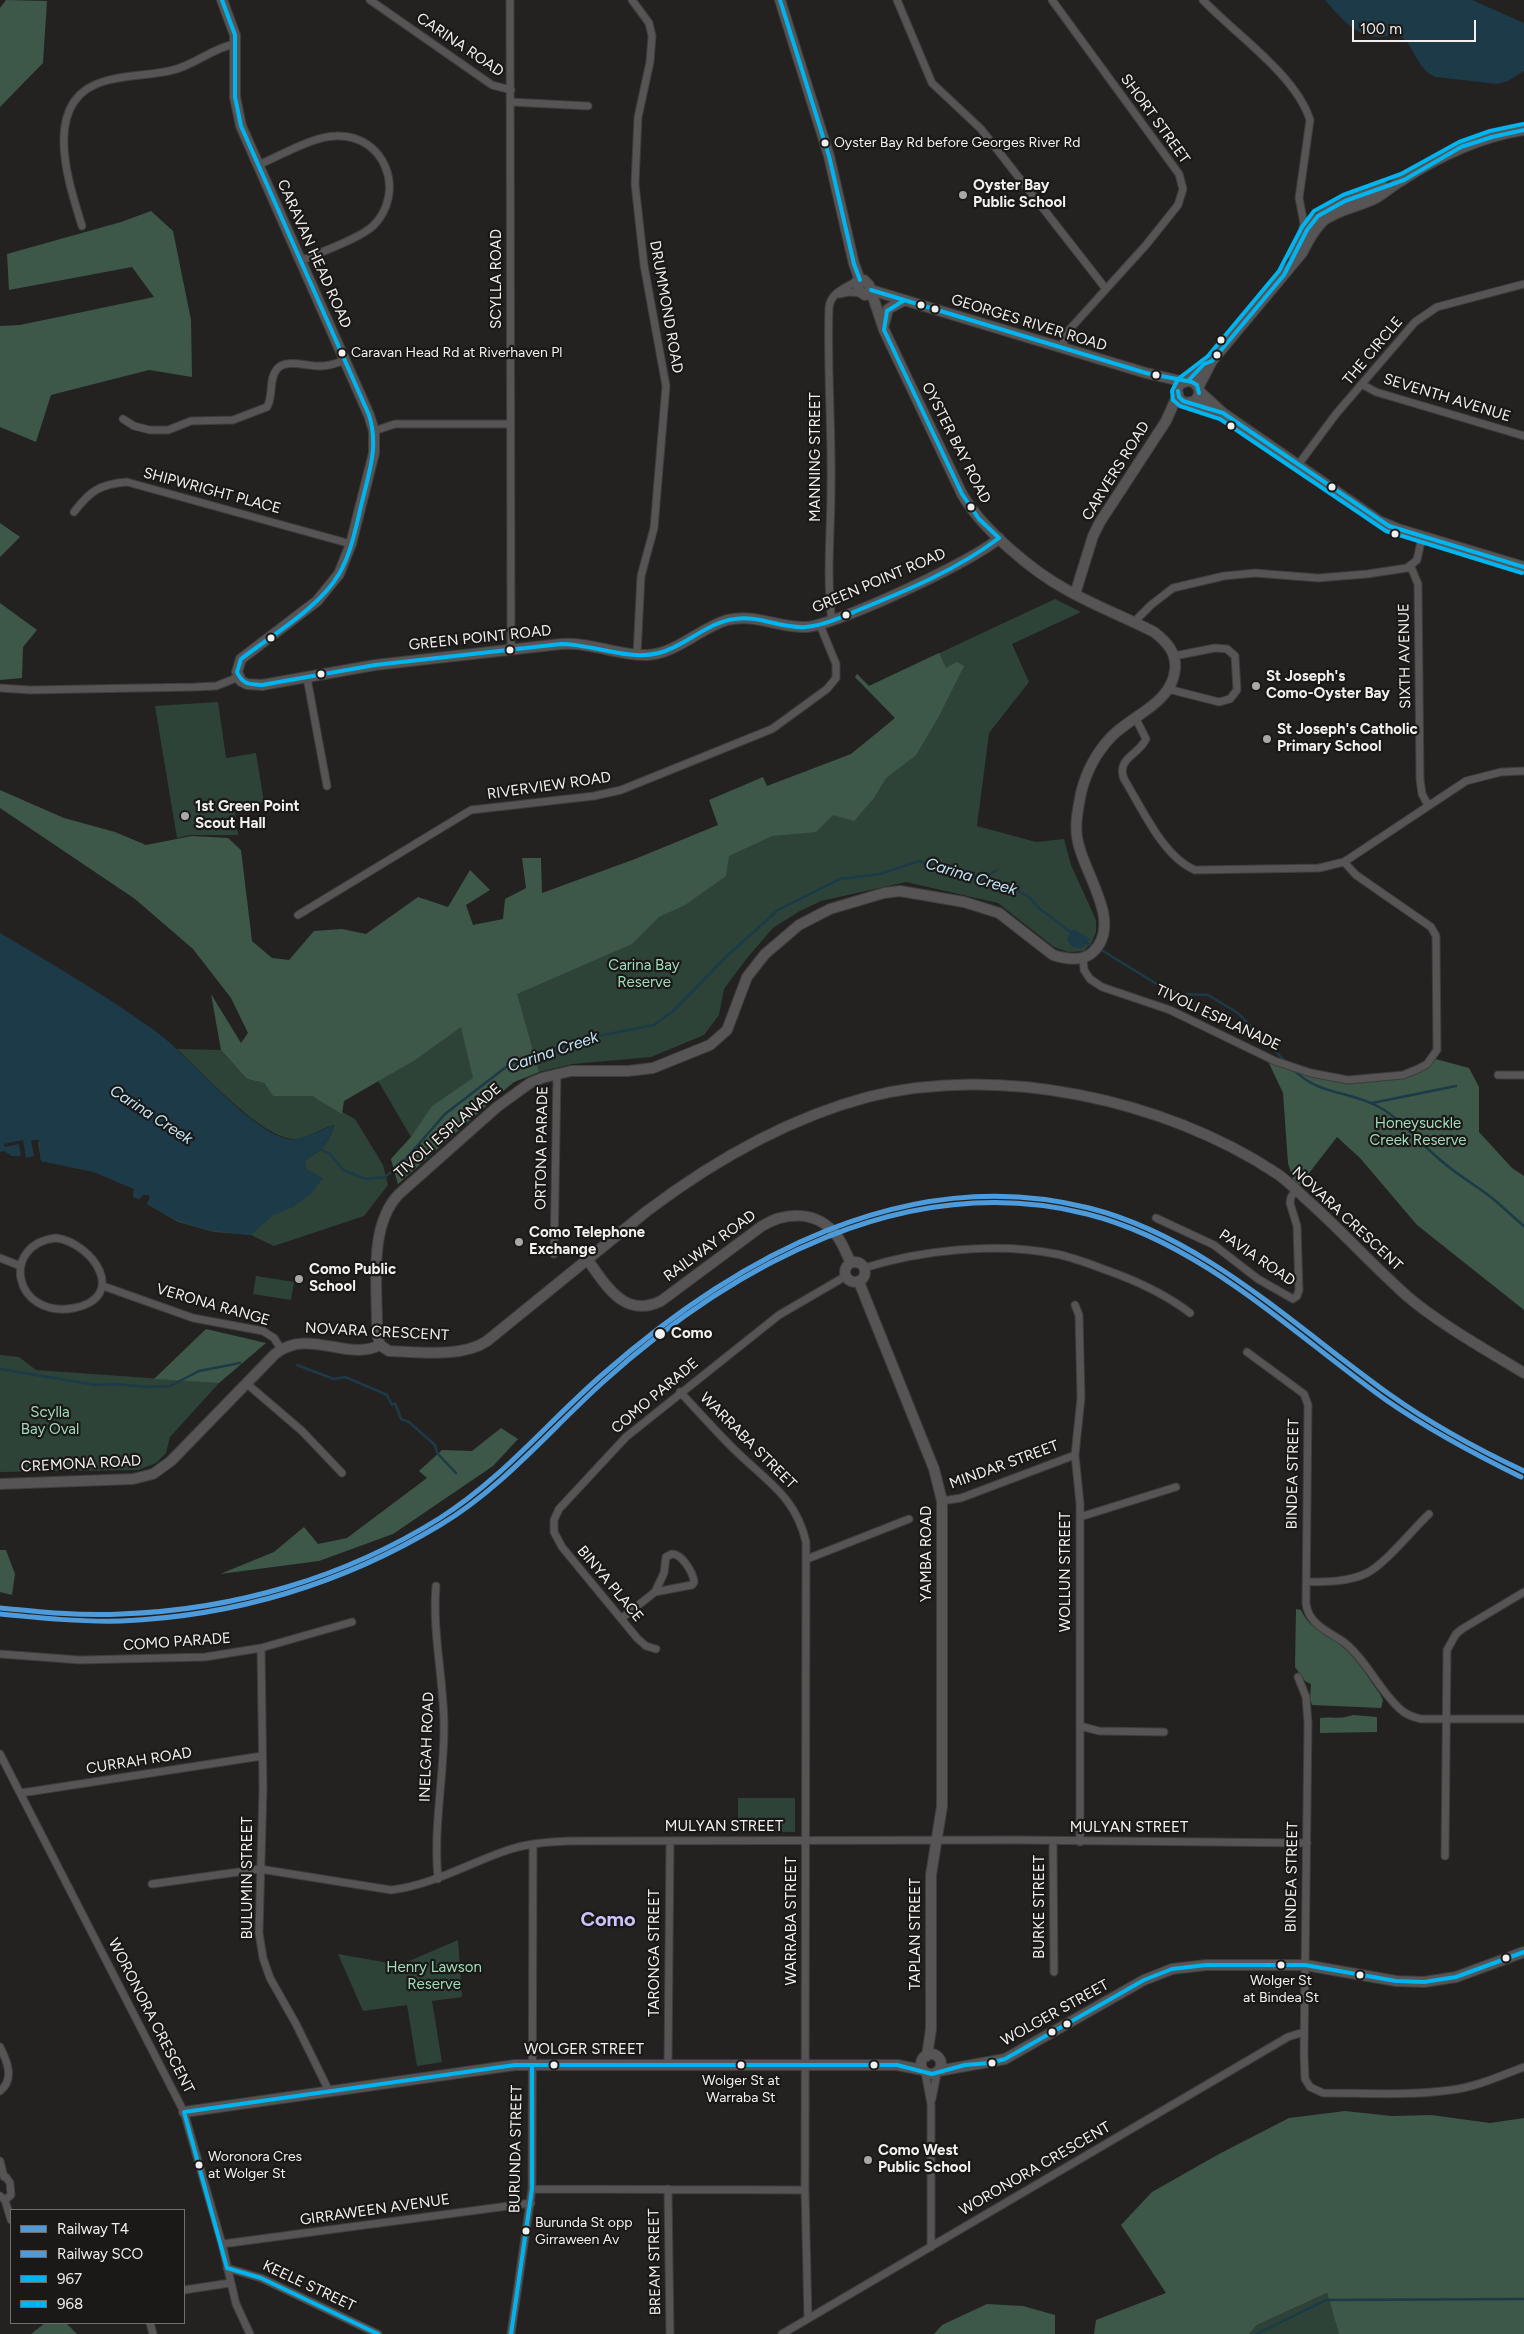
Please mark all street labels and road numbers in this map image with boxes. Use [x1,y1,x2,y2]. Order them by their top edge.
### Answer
street label: CARINA ROAD [413,9,507,81]
street label: SHORT STREET [1116,71,1194,167]
street label: CARAVAN HEAD ROAD [273,177,355,331]
street label: SCYLLA ROAD [488,229,506,329]
street label: DRUMMOND ROAD [645,239,687,375]
street label: GEORGES RIVER ROAD [949,291,1109,355]
street label: THE CIRCLE [1339,313,1407,389]
street label: SEVENTH AVENUE [1381,370,1513,426]
street label: OYSTER BAY ROAD [918,379,994,507]
street label: MANNING STREET [807,392,825,522]
street label: CARVERS ROAD [1078,418,1154,524]
street label: SHIPWRIGHT PLACE [141,464,283,518]
street label: GREEN POINT ROAD [810,545,948,617]
street label: SIXTH AVENUE [1395,603,1415,709]
street label: GREEN POINT ROAD [408,622,552,654]
street label: RIVERVIEW ROAD [486,768,612,804]
street label: TIVOLI ESPLANADE [1153,981,1283,1055]
street label: TIVOLI ESPLANADE [391,1080,505,1182]
street label: ORTONA PARADE [532,1086,552,1210]
street label: NOVARA CRESCENT [1288,1163,1406,1275]
street label: RAILWAY ROAD [660,1207,760,1285]
street label: PAVIA ROAD [1215,1226,1299,1290]
street label: VERONA RANGE [154,1280,272,1330]
street label: NOVARA CRESCENT [305,1319,449,1345]
street label: COMO PARADE [608,1354,702,1438]
street label: WARRABA STREET [696,1389,800,1493]
street label: BINDEA STREET [1283,1418,1303,1530]
street label: MINDAR STREET [947,1437,1061,1493]
street label: CREMONA ROAD [20,1452,142,1476]
street label: YAMBA ROAD [918,1506,936,1602]
street label: WOLLUN STREET [1057,1512,1075,1632]
street label: BINYA PLACE [573,1542,647,1626]
street label: COMO PARADE [122,1629,232,1655]
street label: INELGAH ROAD [416,1692,438,1802]
street label: CURRAH ROAD [85,1744,193,1778]
street label: BULUMIN STREET [239,1816,257,1940]
street label: MULYAN STREET [665,1818,783,1836]
street label: MULYAN STREET [1070,1819,1188,1837]
street label: BINDEA STREET [1282,1821,1302,1933]
street label: BURKE STREET [1031,1855,1049,1959]
street label: WARRABA STREET [783,1857,801,1985]
street label: TAPLAN STREET [907,1878,925,1990]
street label: TARONGA STREET [646,1889,664,2017]
street label: WORONORA CRESCENT [104,1936,198,2096]
street label: WOLGER STREET [998,1976,1112,2050]
street label: WOLGER STREET [524,2041,644,2059]
street label: BURUNDA STREET [506,2085,526,2213]
street label: WORONORA CRESCENT [956,2118,1114,2220]
street label: GIRRAWEEN AVENUE [299,2191,451,2229]
street label: BREAM STREET [645,2208,665,2316]
street label: KEELE STREET [260,2257,358,2315]

